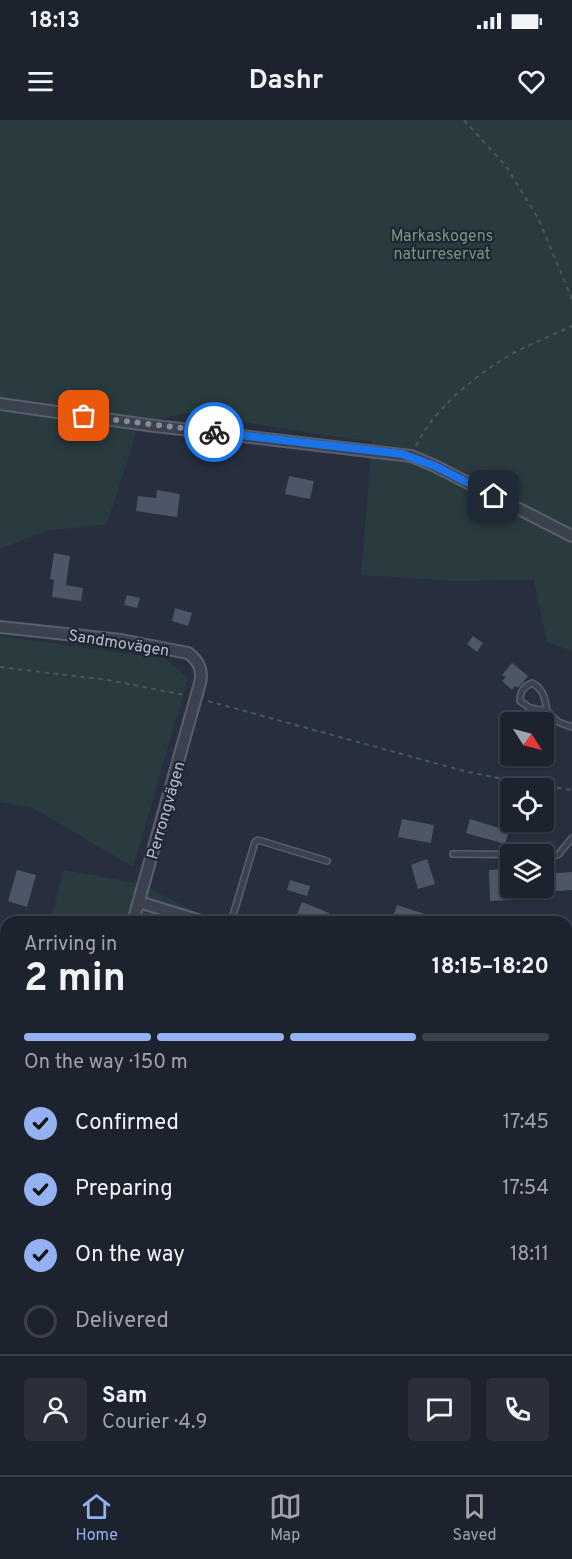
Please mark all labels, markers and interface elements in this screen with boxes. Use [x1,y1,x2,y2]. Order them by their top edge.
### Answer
text: 18:13 [30,8,80,35]
text: Dashr [249,64,323,98]
icon: menu [24,65,57,98]
icon: heart [515,65,548,98]
park label: Markaskogens naturreservat [391,227,493,265]
pin [58,390,109,441]
icon: bag [67,399,100,432]
courier [184,402,244,462]
icon: bike [198,416,231,449]
pin [468,470,519,521]
icon: home [477,479,510,512]
street label: Sandmovägen [67,626,171,662]
north arrow [500,712,554,766]
map controls [500,712,554,898]
street label: Perrongvägen [143,759,190,862]
button: locate [500,778,554,832]
button: layers [500,844,554,898]
text: Arriving in [24,932,117,958]
text: 18:15–18:20 [432,954,549,981]
text: 2 min [24,956,126,1005]
text: On the way · 150 m [24,1050,188,1076]
icon: check [24,1107,57,1140]
text: Confirmed [75,1110,179,1137]
text: 17:45 [503,1110,549,1136]
icon: check [24,1173,57,1206]
text: Preparing [75,1176,173,1203]
text: 17:54 [502,1176,549,1202]
icon: check [24,1239,57,1272]
text: On the way [75,1242,185,1269]
text: 18:11 [510,1242,549,1268]
text: Delivered [75,1308,169,1335]
button: person [24,1378,87,1441]
button: chat [408,1378,471,1441]
button: phone [486,1378,549,1441]
text: Sam [102,1383,147,1410]
text: Courier · 4.9 [102,1410,207,1436]
tab: Home [75,1490,118,1546]
tab: Map [269,1490,302,1546]
tab: Saved [453,1490,497,1546]

